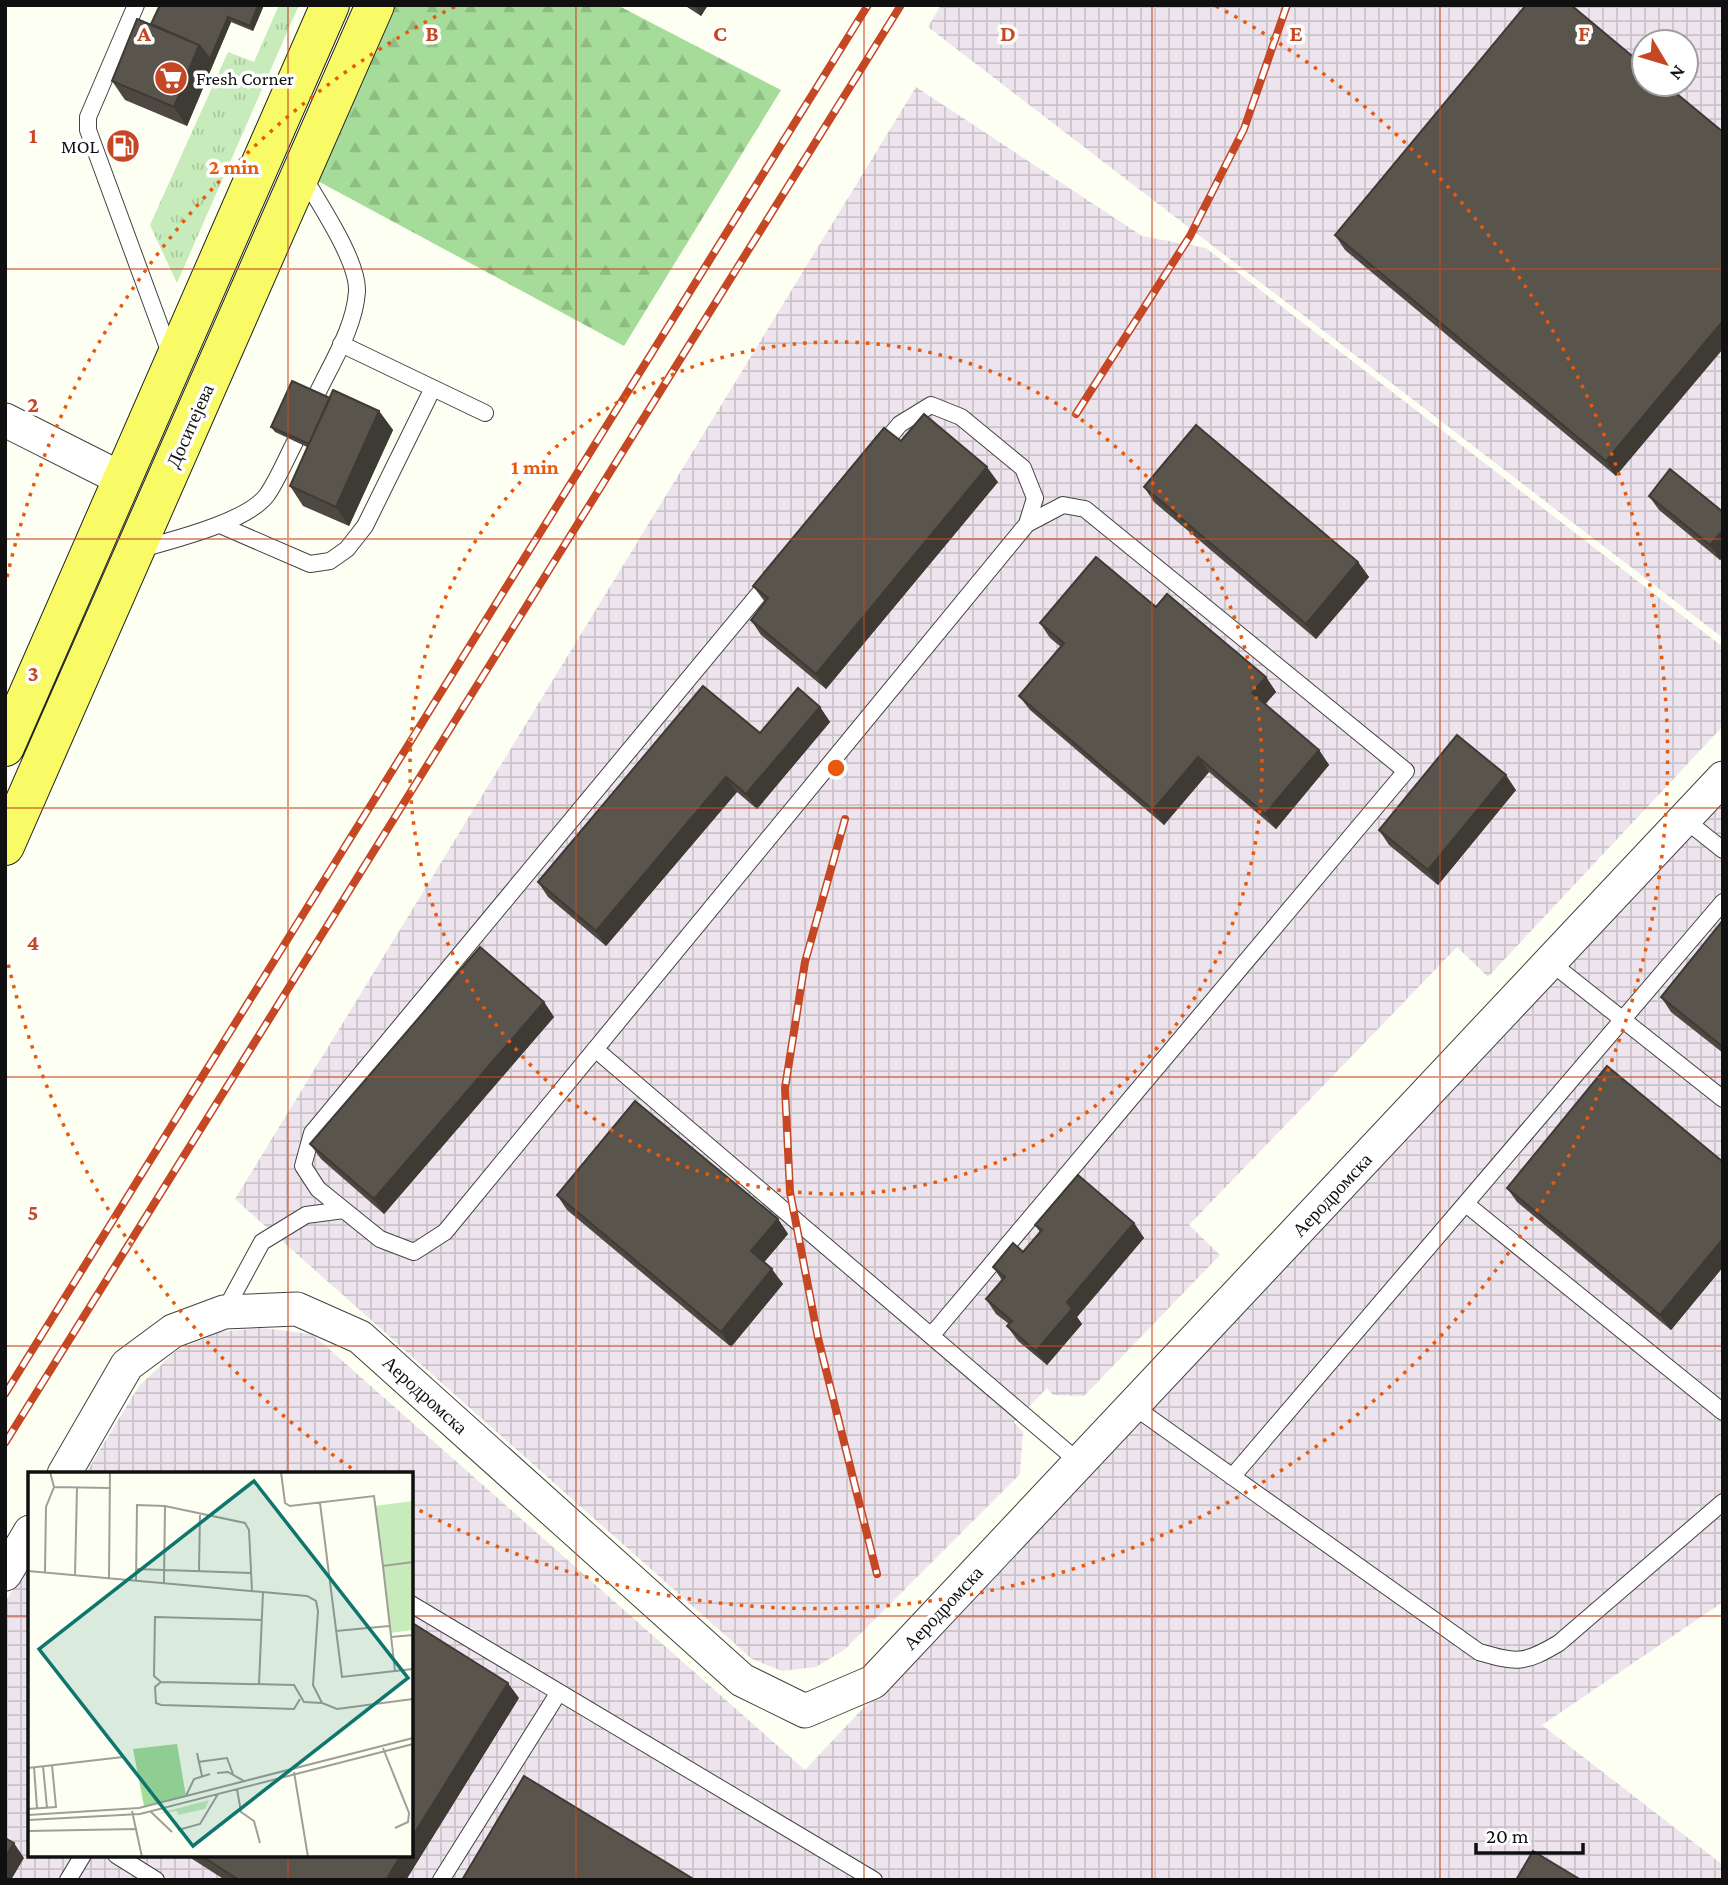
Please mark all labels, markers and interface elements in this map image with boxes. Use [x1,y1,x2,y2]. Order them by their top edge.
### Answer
text: A [136,20,151,46]
text: B [425,20,439,46]
text: C [713,20,727,46]
text: D [1000,20,1016,46]
text: E [1289,20,1303,46]
text: F [1578,20,1590,46]
north arrow [1630,28,1700,98]
supermarket icon: Fresh Corner [152,59,190,97]
text: N [1666,62,1690,85]
place label: Fresh Corner [196,68,294,89]
text: 1 [29,122,38,148]
fuel station icon: MOL [104,127,142,165]
place label: MOL [61,136,100,157]
text: 2 min [209,155,259,179]
street label: Доситејева [162,380,218,471]
text: 2 [27,391,39,417]
text: 1 min [511,455,559,479]
text: 3 [27,660,39,686]
centre of rings [824,756,848,780]
text: 4 [27,929,39,955]
street label: Аеродромска [1288,1149,1376,1241]
text: 5 [27,1199,39,1225]
street label: Аеродромска [378,1352,472,1439]
inset map [28,1472,413,1857]
street label: Аеродромска [899,1562,987,1654]
scale bar [1476,1812,1583,1856]
text: 20 m [1486,1824,1529,1848]

